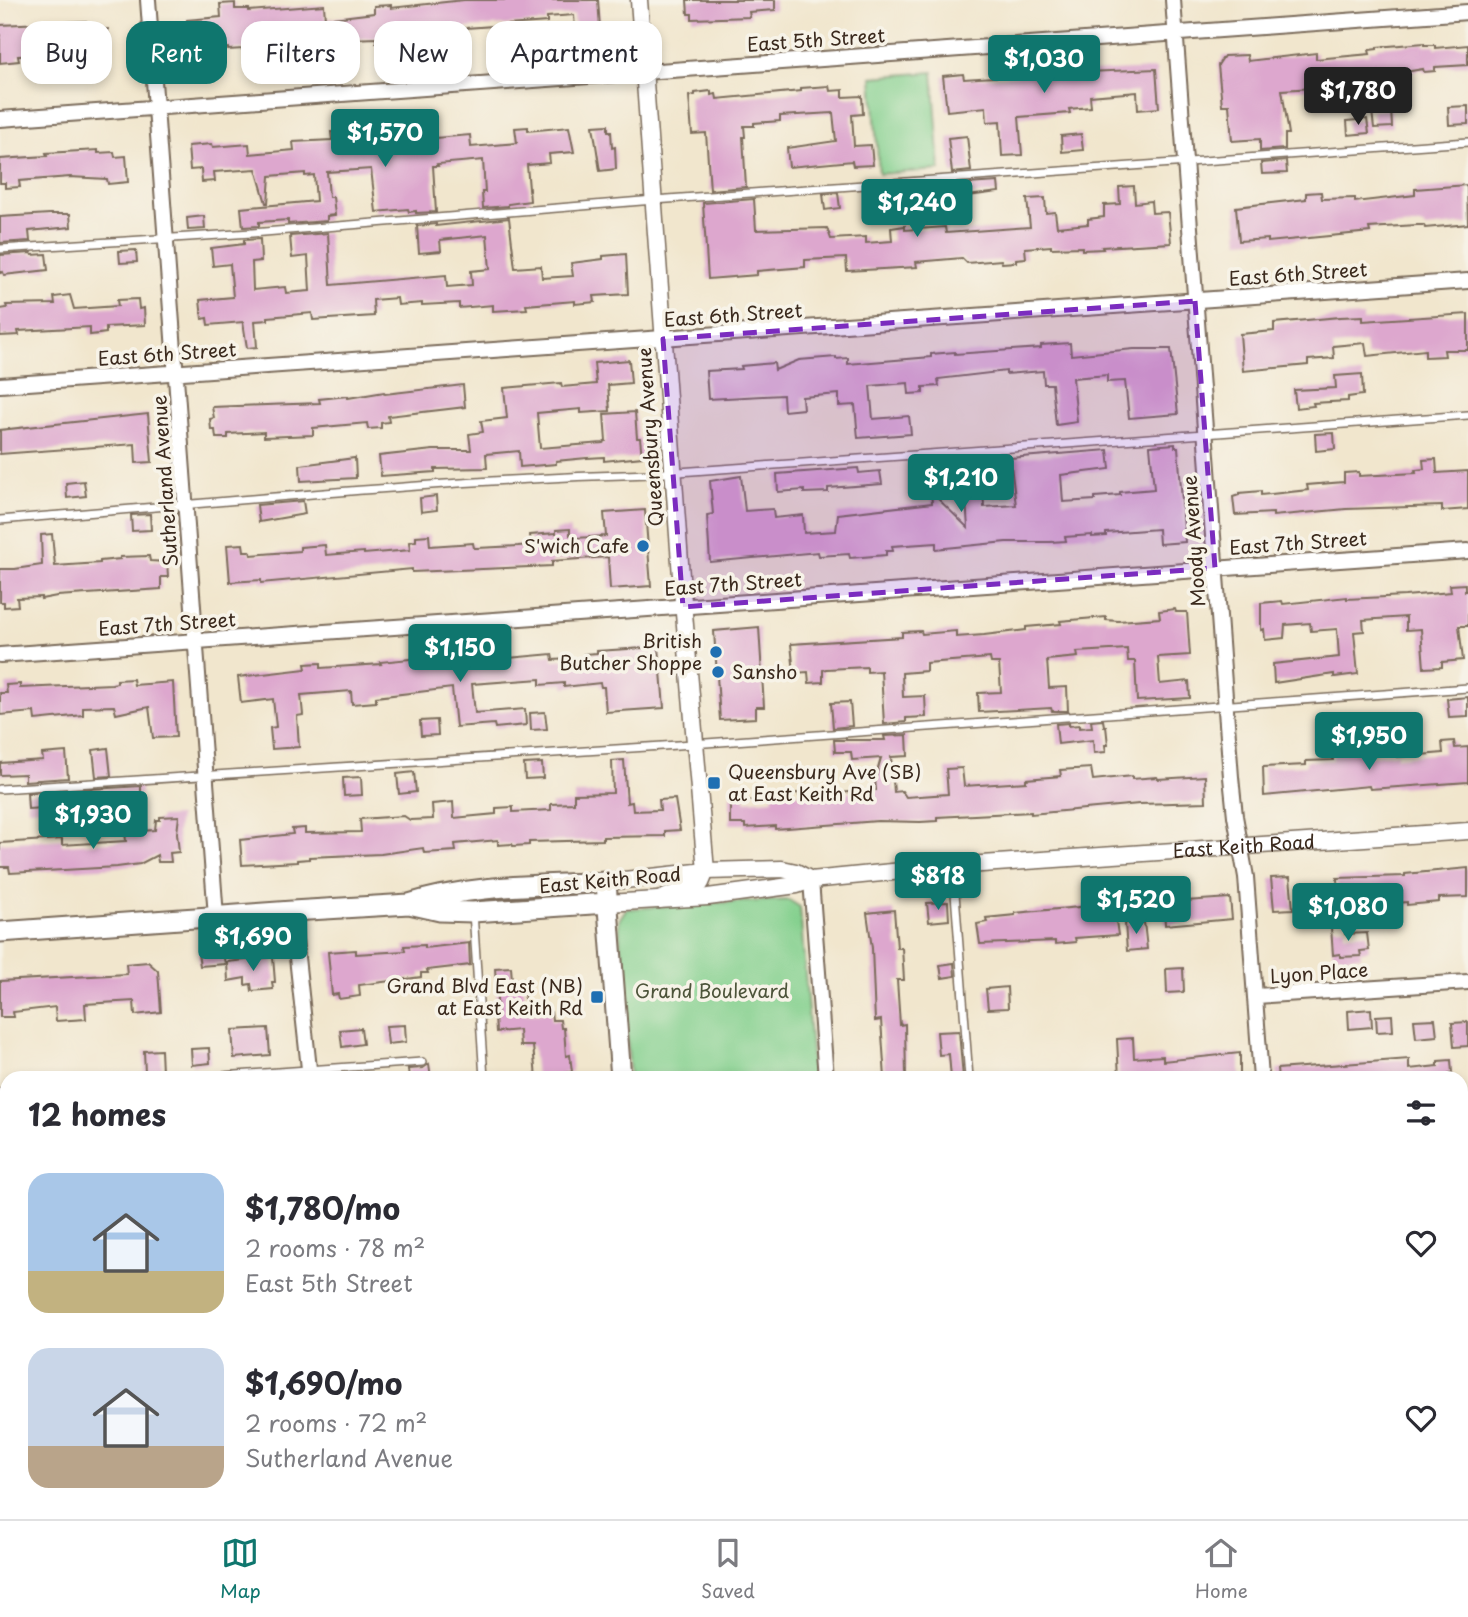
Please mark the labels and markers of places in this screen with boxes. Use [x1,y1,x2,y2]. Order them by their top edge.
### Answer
pin: $1,030 [987,36,1101,95]
pin: $1,780 [1301,68,1415,127]
pin: $1,570 [328,110,442,169]
pin: $1,240 [860,180,974,239]
pin: $1,210 [904,454,1018,514]
place label: S'wich Cafe [524,531,629,559]
marker: S'wich Cafe [635,538,651,554]
pin: $1,150 [403,624,517,684]
place label: British Butcher Shoppe [559,626,702,676]
marker: British Butcher Shoppe [708,644,724,660]
place label: Sansho [732,657,797,685]
marker: Sansho [710,664,726,680]
pin: $1,950 [1312,712,1426,772]
place label: Queensbury Ave (SB) at East Keith Rd [728,757,921,807]
marker: Queensbury Ave (SB) at East Keith Rd [706,775,722,791]
pin: $1,930 [36,792,150,851]
pin: $818 [897,852,979,912]
pin: $1,520 [1079,876,1193,936]
pin: $1,080 [1291,884,1405,943]
pin: $1,690 [196,914,310,973]
place label: Grand Blvd East (NB) at East Keith Rd [387,971,583,1021]
marker: Grand Blvd East (NB) at East Keith Rd [589,989,605,1005]

